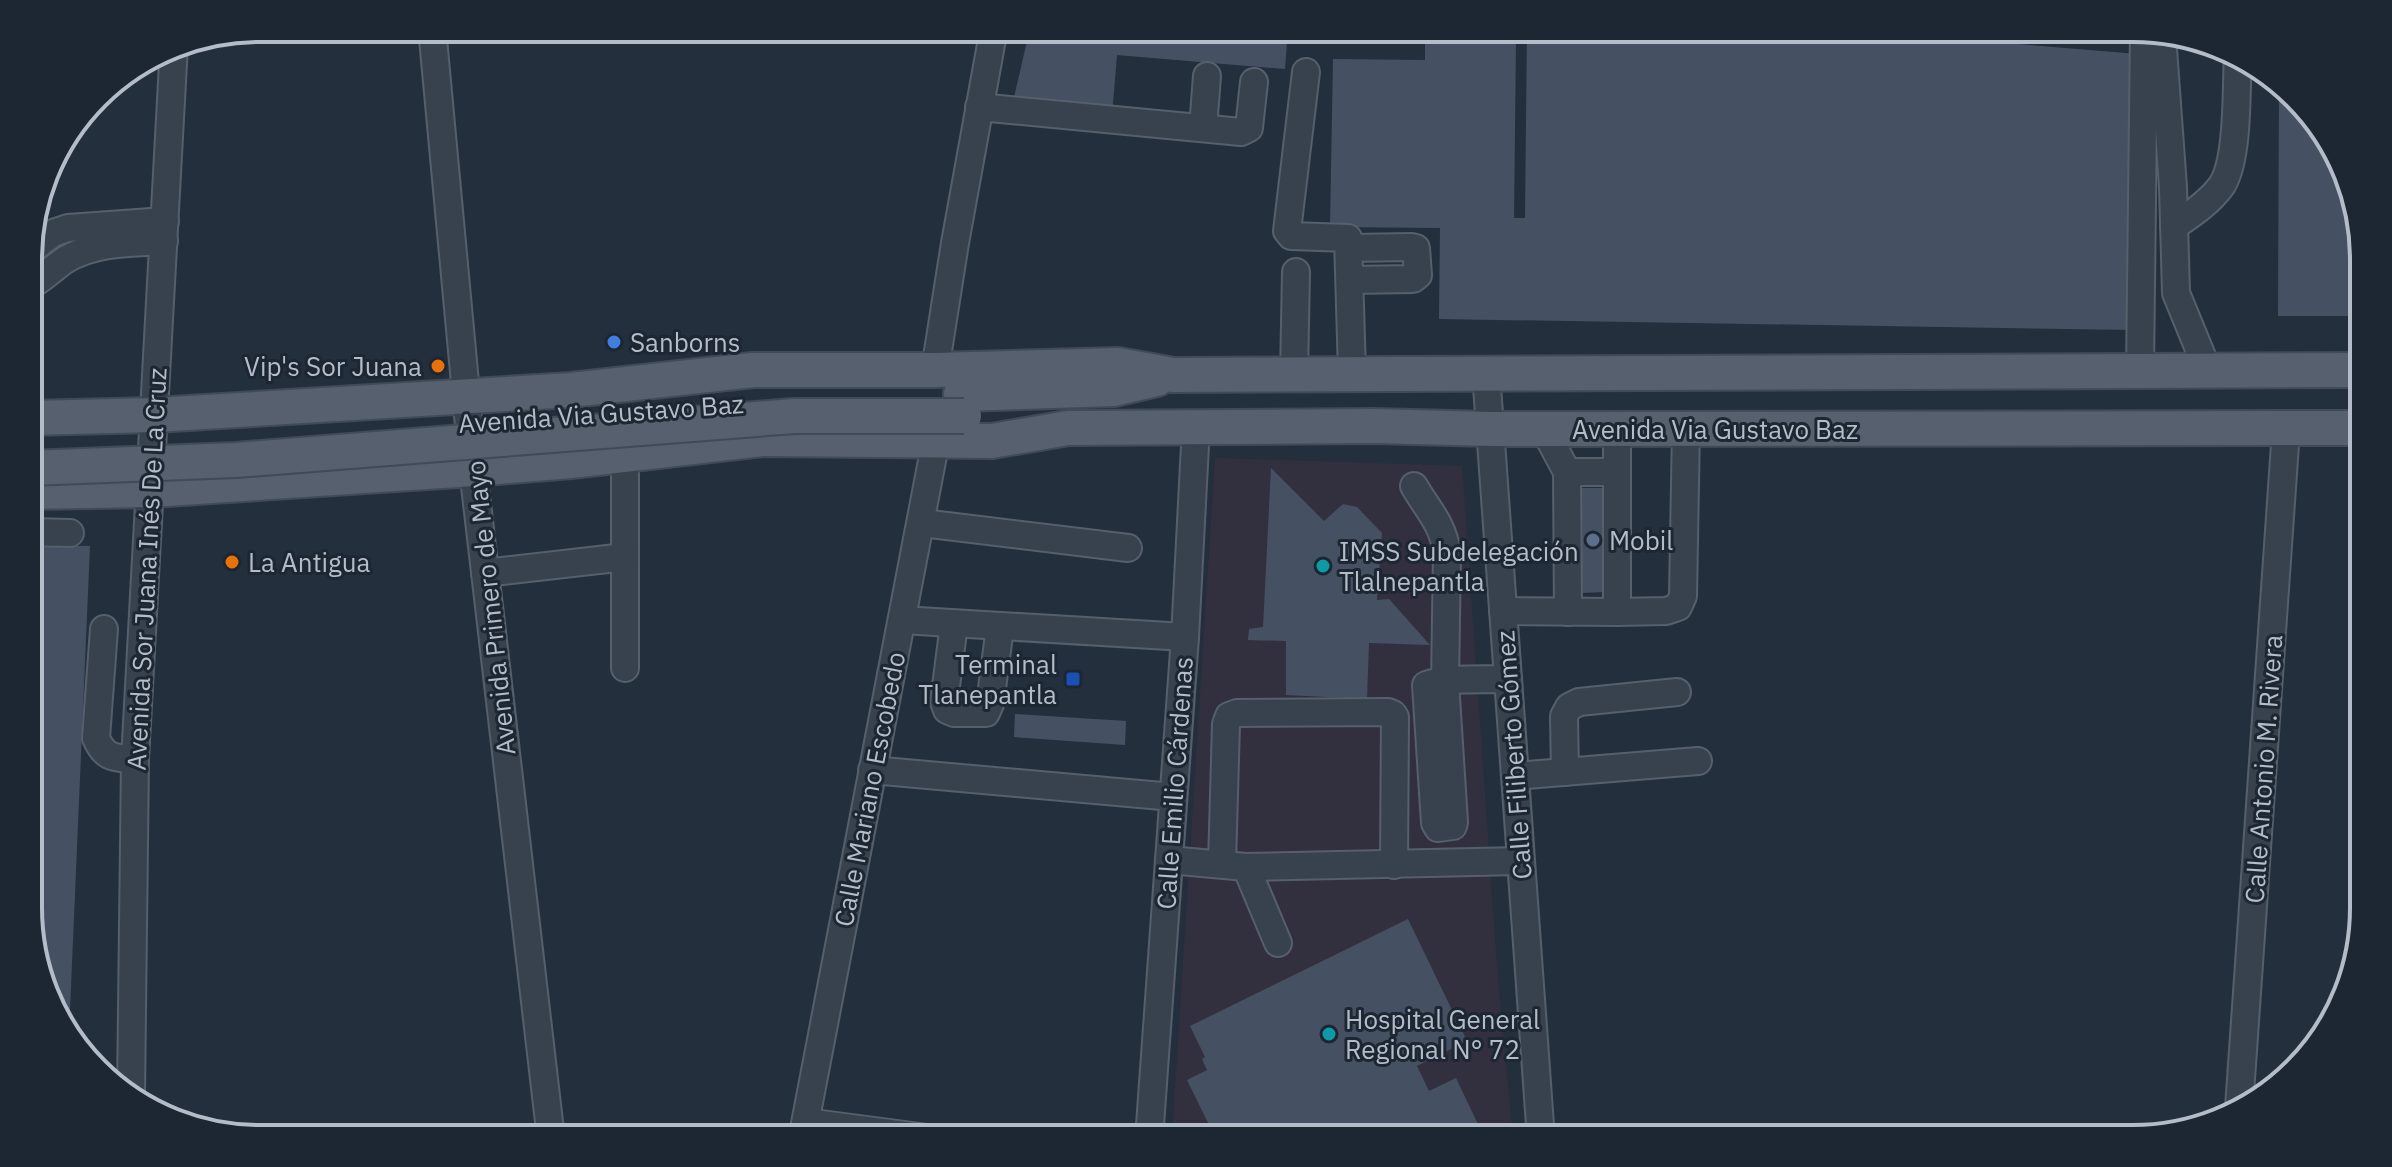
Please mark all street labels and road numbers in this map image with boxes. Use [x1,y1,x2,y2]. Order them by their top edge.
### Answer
street label: Avenida Sor Juana Inés De La Cruz [118,367,174,771]
street label: Avenida Via Gustavo Baz [457,386,745,440]
street label: Avenida Via Gustavo Baz [1572,412,1858,446]
street label: Avenida Primero de Mayo [458,459,522,757]
street label: Calle Filiberto Gómez [1487,629,1539,881]
street label: Calle Antonio M. Rivera [2237,633,2289,904]
street label: Calle Mariano Escobedo [826,649,912,929]
street label: Calle Emilio Cárdenas [1148,656,1200,910]

